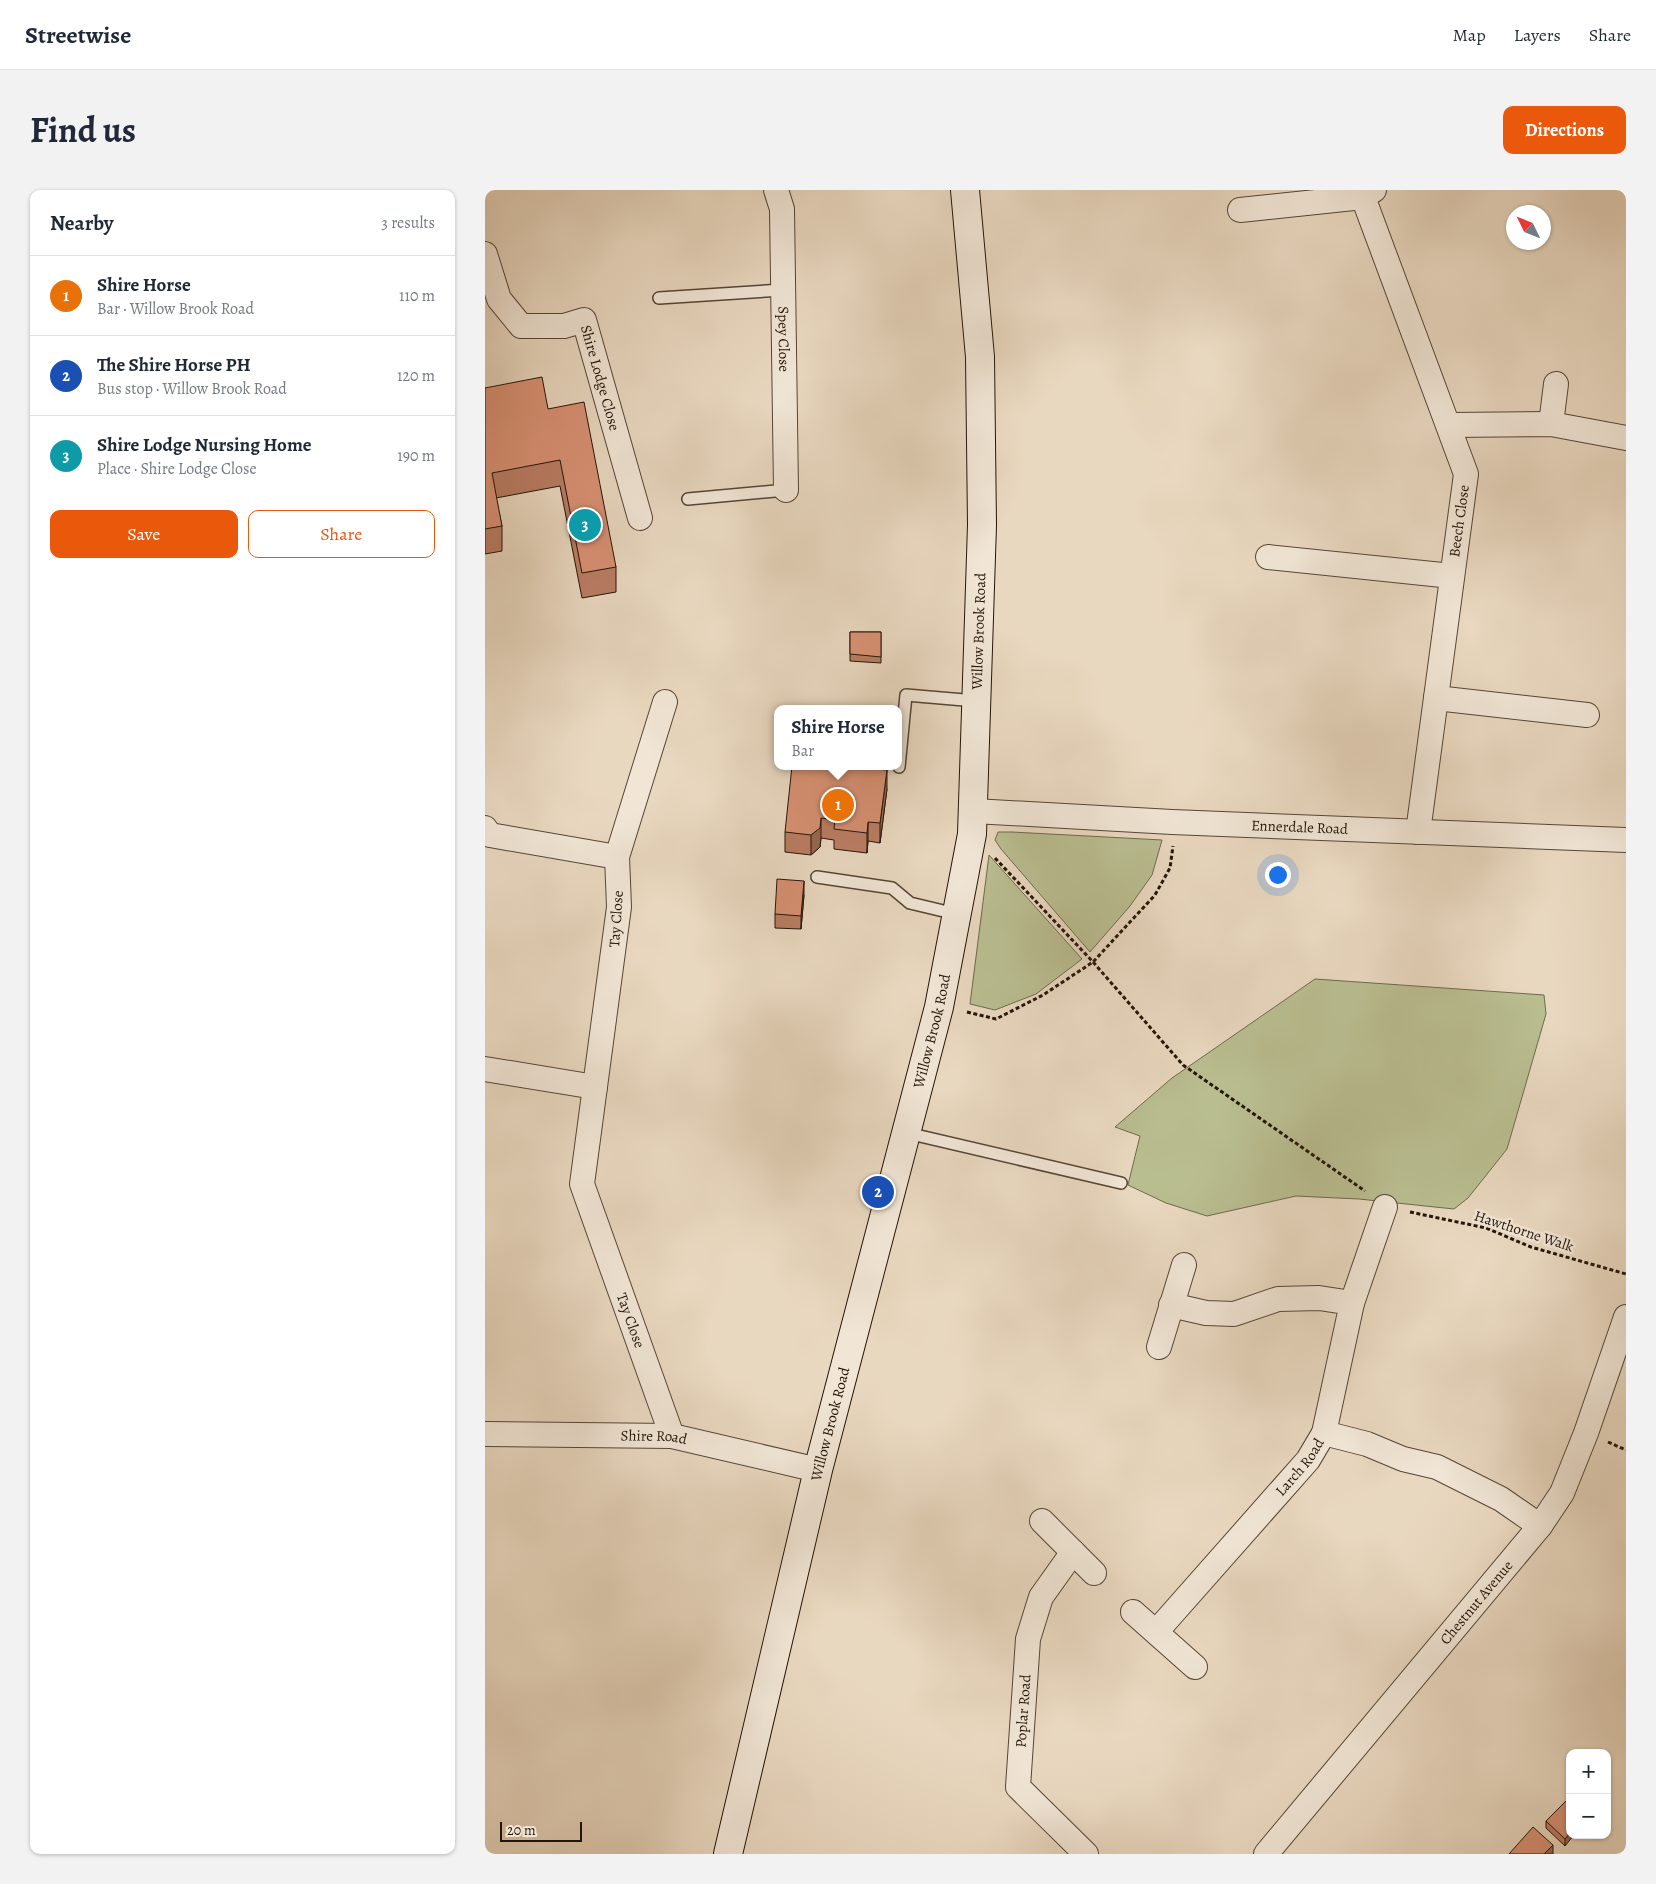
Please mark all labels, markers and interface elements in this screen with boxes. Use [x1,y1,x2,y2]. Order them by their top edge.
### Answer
text: Streetwise [25,19,131,51]
text: Map [1453,23,1486,47]
text: Layers [1514,23,1561,47]
text: Share [1589,23,1631,47]
text: Find us [30,106,136,154]
button: Directions [1503,106,1626,154]
north arrow [1506,205,1551,250]
text: Nearby [50,209,113,237]
text: 3 results [381,212,435,234]
text: Shire Horse [97,272,191,298]
text: 1 [63,285,69,307]
text: 110 m [399,285,435,307]
text: Bar · Willow Brook Road [97,298,254,320]
street label: Spey Close [773,306,794,372]
street label: Shire Lodge Close [576,323,625,433]
text: The Shire Horse PH [97,352,251,378]
text: 2 [62,365,70,387]
text: 120 m [397,365,435,387]
text: Bus stop · Willow Brook Road [97,378,287,400]
text: Shire Lodge Nursing Home [97,432,312,458]
text: 3 [63,445,69,467]
text: 190 m [397,445,435,467]
text: Place · Shire Lodge Close [97,458,257,480]
street label: Beech Close [1444,483,1474,558]
pin: 3 [569,506,601,544]
button: Save [50,510,238,558]
button: Share [248,510,435,558]
street label: Willow Brook Road [967,572,990,691]
popup [774,705,902,770]
text: Shire Horse [791,714,885,740]
text: Bar [791,740,814,762]
pin: 1 [822,786,854,824]
street label: Ennerdale Road [1251,815,1349,839]
your location [1265,862,1291,888]
street label: Tay Close [604,890,628,948]
street label: Willow Brook Road [908,971,955,1091]
pin: 2 [862,1173,894,1211]
street label: Hawthorne Walk [1472,1206,1577,1257]
street label: Tay Close [612,1290,650,1351]
street label: Willow Brook Road [806,1364,855,1484]
street label: Shire Road [621,1425,690,1449]
street label: Larch Road [1271,1434,1329,1500]
street label: Chestnut Avenue [1435,1556,1518,1649]
street label: Poplar Road [1010,1673,1036,1748]
map controls [1566,1749,1611,1839]
button: + [1566,1749,1611,1794]
button: − [1566,1794,1611,1839]
scale bar [500,1819,583,1842]
text: 20 m [507,1821,536,1840]

